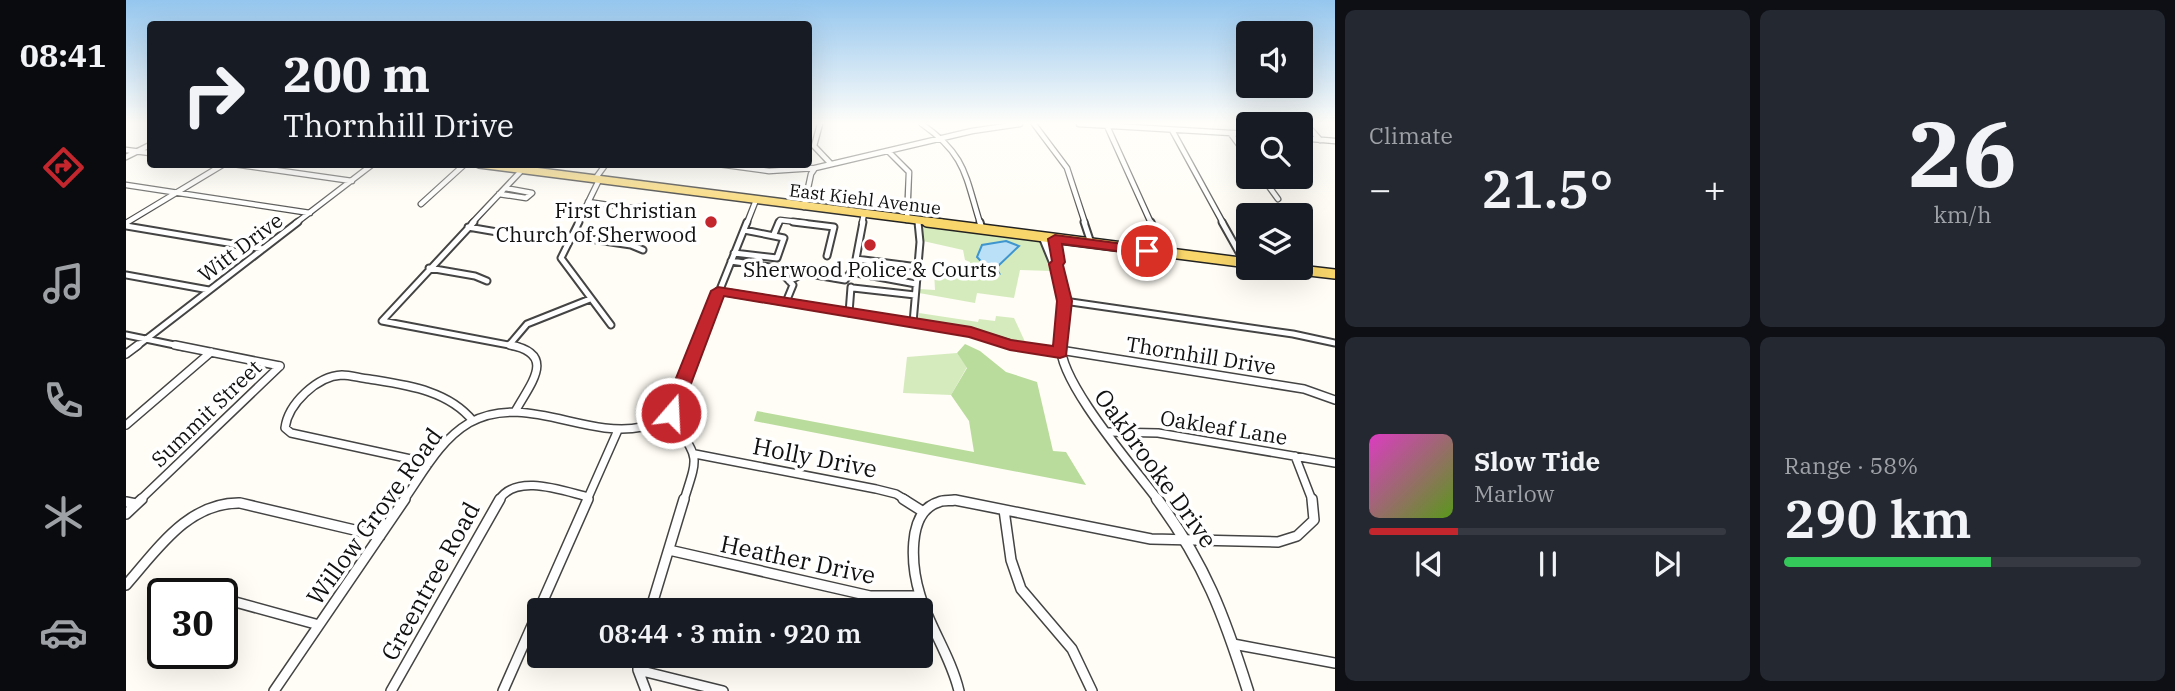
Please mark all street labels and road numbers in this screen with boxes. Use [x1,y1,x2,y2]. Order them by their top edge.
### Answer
street label: East Kiehl Avenue [788,178,942,220]
street label: Witt Drive [192,206,288,288]
street label: Thornhill Drive [1124,329,1278,381]
street label: Summit Street [145,353,267,473]
street label: Oakbrooke Drive [1087,382,1225,554]
street label: Oakleaf Lane [1158,403,1290,451]
street label: Willow Grove Road [299,421,449,611]
street label: Holly Drive [750,429,880,485]
street label: Greentree Road [373,496,487,666]
street label: Heather Drive [717,527,879,591]

